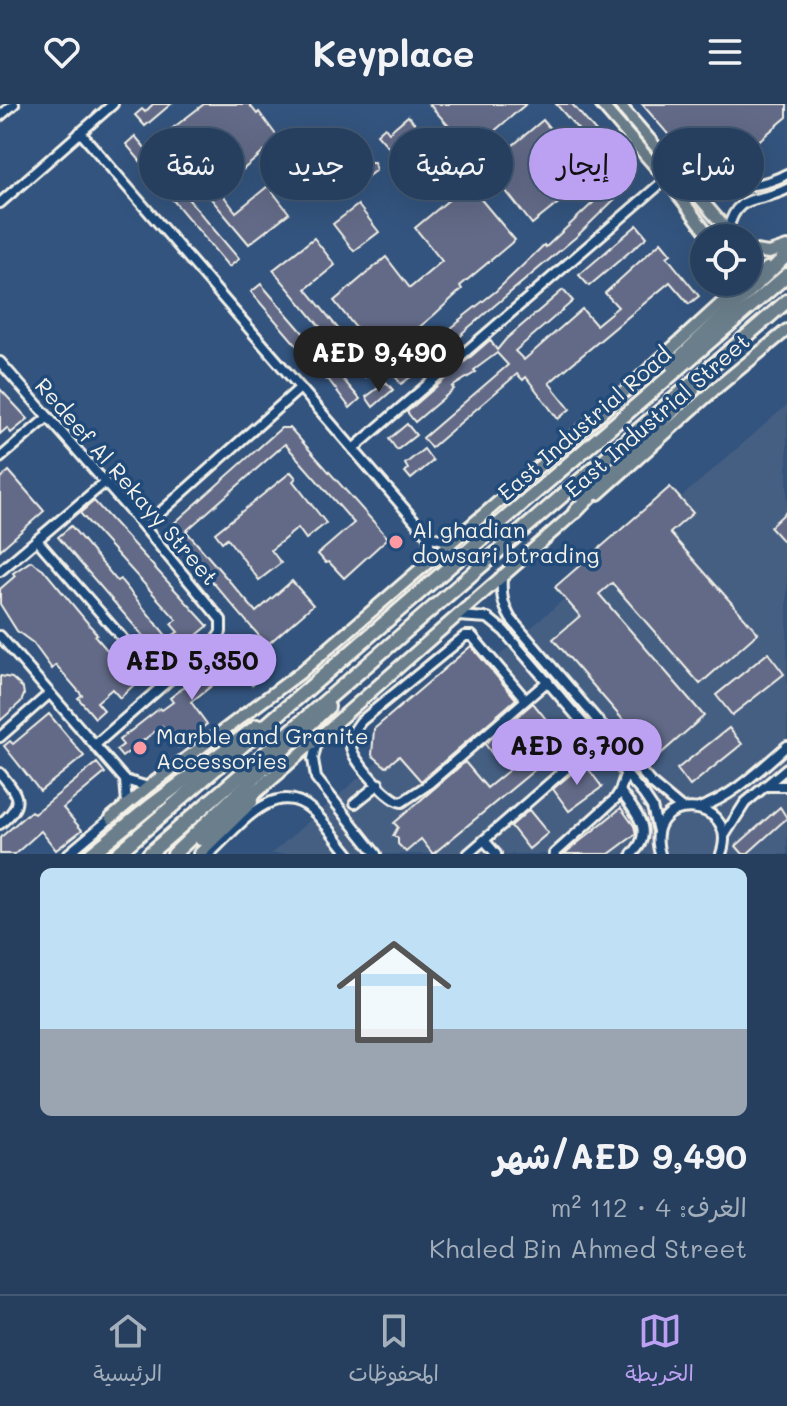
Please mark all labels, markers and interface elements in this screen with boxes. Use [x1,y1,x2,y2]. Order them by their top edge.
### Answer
text: Keyplace [312,29,475,76]
icon: heart [40,30,84,74]
icon: menu [703,30,747,74]
chip: شقة [139,128,244,200]
chip: جديد [260,128,373,200]
chip: تصفية [389,128,513,200]
chip: إيجار [529,128,637,200]
chip: شراء [653,128,764,200]
map controls [690,224,762,296]
button: locate [690,224,762,296]
pin: AED 9,490 [287,326,471,394]
street label: East Industrial Street [558,327,756,503]
text: AED 9,490 [311,335,447,369]
street label: East Industrial Road [491,340,677,506]
street label: Redeef Al Rekayy Street [29,371,225,591]
place label: Al ghadian dowsari btrading [412,515,599,569]
marker: Al ghadian dowsari btrading [387,533,405,551]
pin: AED 5,350 [100,634,284,702]
text: AED 5,350 [125,643,259,677]
pin: AED 6,700 [485,719,669,787]
place label: Marble and Granite Accessories [156,721,369,775]
text: AED 6,700 [510,728,644,762]
marker: Marble and Granite Accessories [131,739,149,757]
icon: home [322,920,466,1064]
text: AED 9,490/شهر [494,1133,747,1178]
text: الغرف: 4 · 112 m² [551,1190,747,1224]
text: Khaled Bin Ahmed Street [429,1231,747,1265]
tab: الرئيسية [93,1309,162,1393]
tab: المحفوظات [348,1309,439,1393]
tab: الخريطة [625,1309,694,1393]

